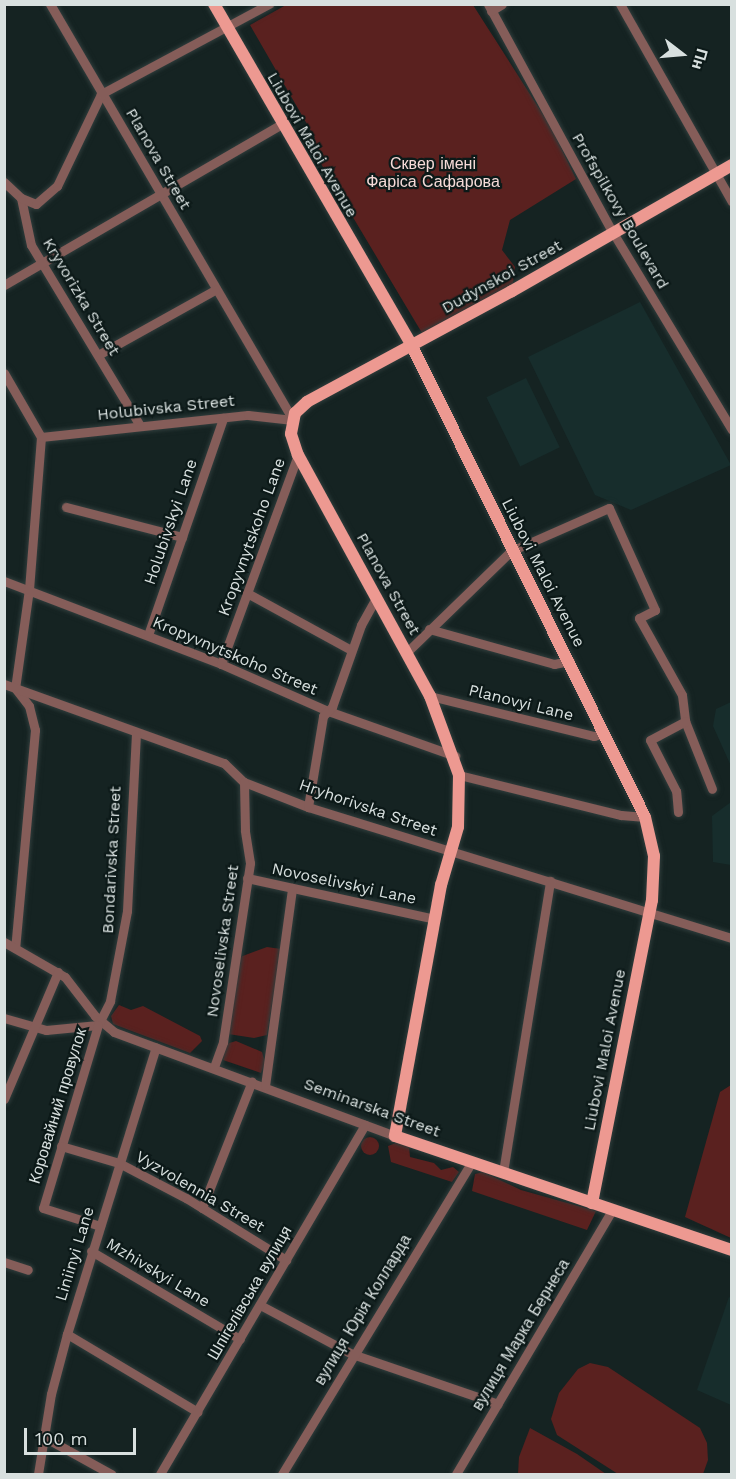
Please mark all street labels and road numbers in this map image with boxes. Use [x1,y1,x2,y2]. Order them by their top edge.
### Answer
street label: Liubovi Maloi Avenue [262,69,362,221]
street label: Planova Street [121,105,195,213]
street label: Profspilkovy Boulevard [567,130,673,292]
street label: Kryvorizka Street [38,235,124,359]
street label: Dudynskoi Street [439,236,565,318]
street label: Holubivska Street [96,391,236,425]
street label: Kropyvnytskoho Lane [214,455,290,619]
street label: Holubivskyi Lane [140,457,202,587]
street label: Liubovi Maloi Avenue [497,495,589,651]
street label: Planova Street [352,529,424,639]
street label: Kropyvnytskoho Street [150,613,320,699]
street label: Planovyi Lane [467,681,575,725]
street label: Hryhorivska Street [296,775,440,841]
street label: Bondarivska Street [99,786,125,934]
street label: Novoselivskyi Lane [270,859,418,909]
street label: Novoselivska Street [203,863,243,1019]
street label: Liubovi Maloi Avenue [580,967,630,1133]
street label: Коровайний провулок [25,1026,91,1186]
street label: Seminarska Street [301,1074,443,1142]
street label: Vyzvolennia Street [132,1147,268,1237]
street label: Liniinyi Lane [52,1205,98,1303]
street label: Шпігелівська вулиця [204,1222,296,1364]
street label: вулиця Юрія Колларда [310,1231,416,1389]
street label: Mzhivskyi Lane [103,1234,213,1312]
street label: вулиця Марка Бернеса [468,1256,574,1414]

